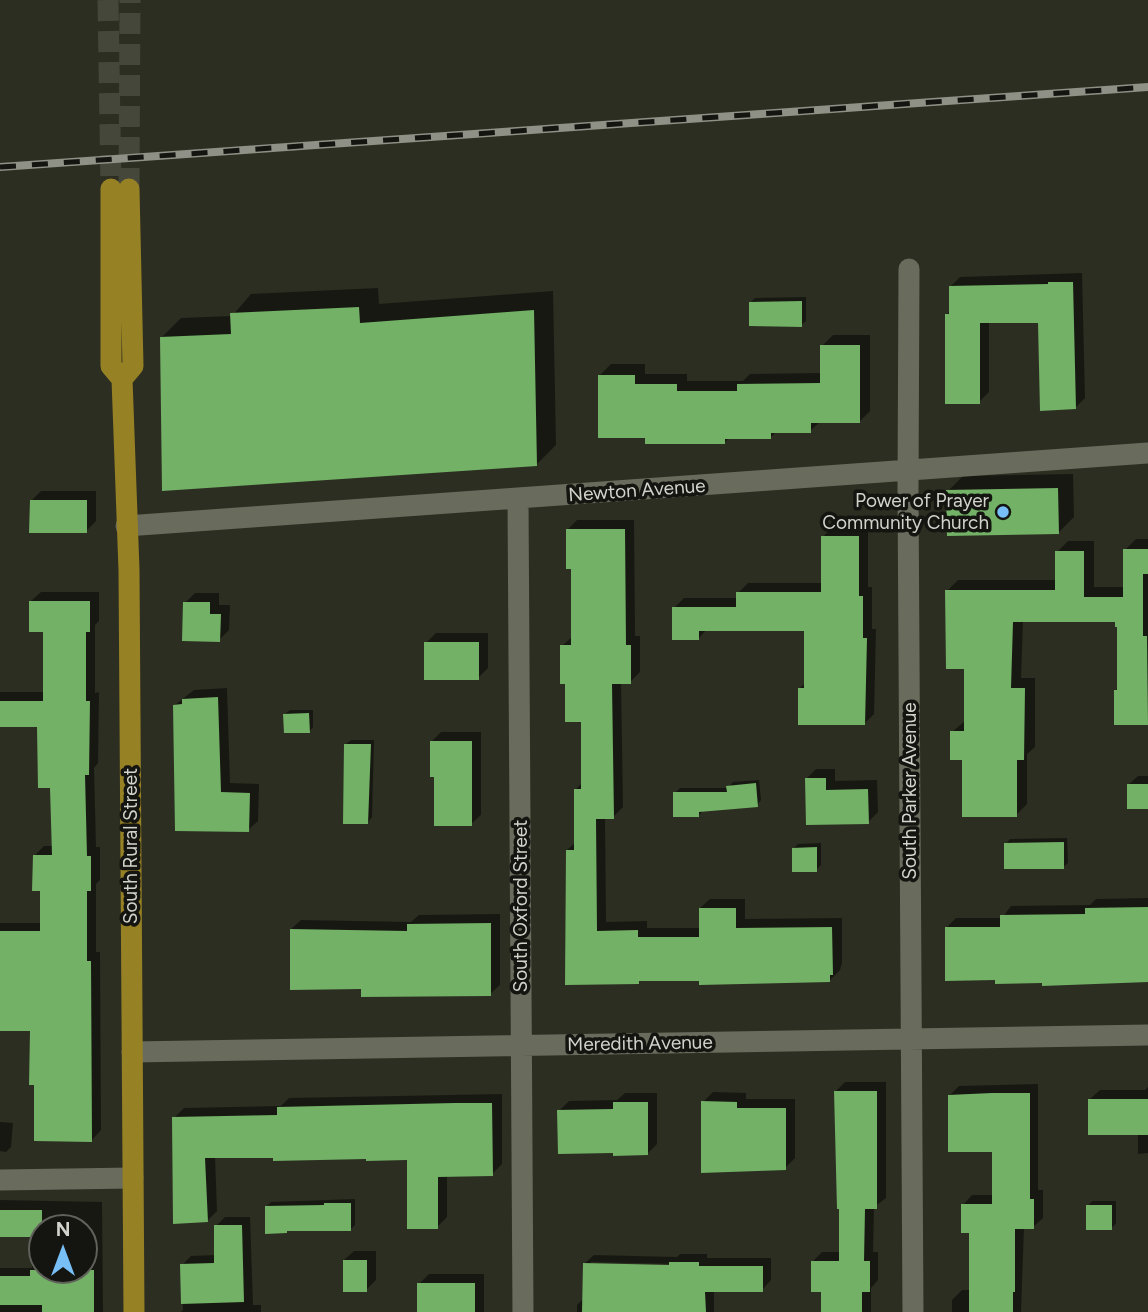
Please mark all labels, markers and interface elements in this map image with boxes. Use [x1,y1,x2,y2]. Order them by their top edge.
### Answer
street label: Newton Avenue [568,475,706,507]
place label: Power of Prayer Community Church [822,490,989,534]
marker: Power of Prayer Community Church [995,504,1011,520]
street label: South Parker Avenue [899,702,921,880]
street label: South Rural Street [120,768,142,924]
street label: South Oxford Street [510,820,532,992]
street label: Meredith Avenue [567,1031,713,1057]
north arrow [28,1214,98,1284]
text: N [56,1218,70,1241]

